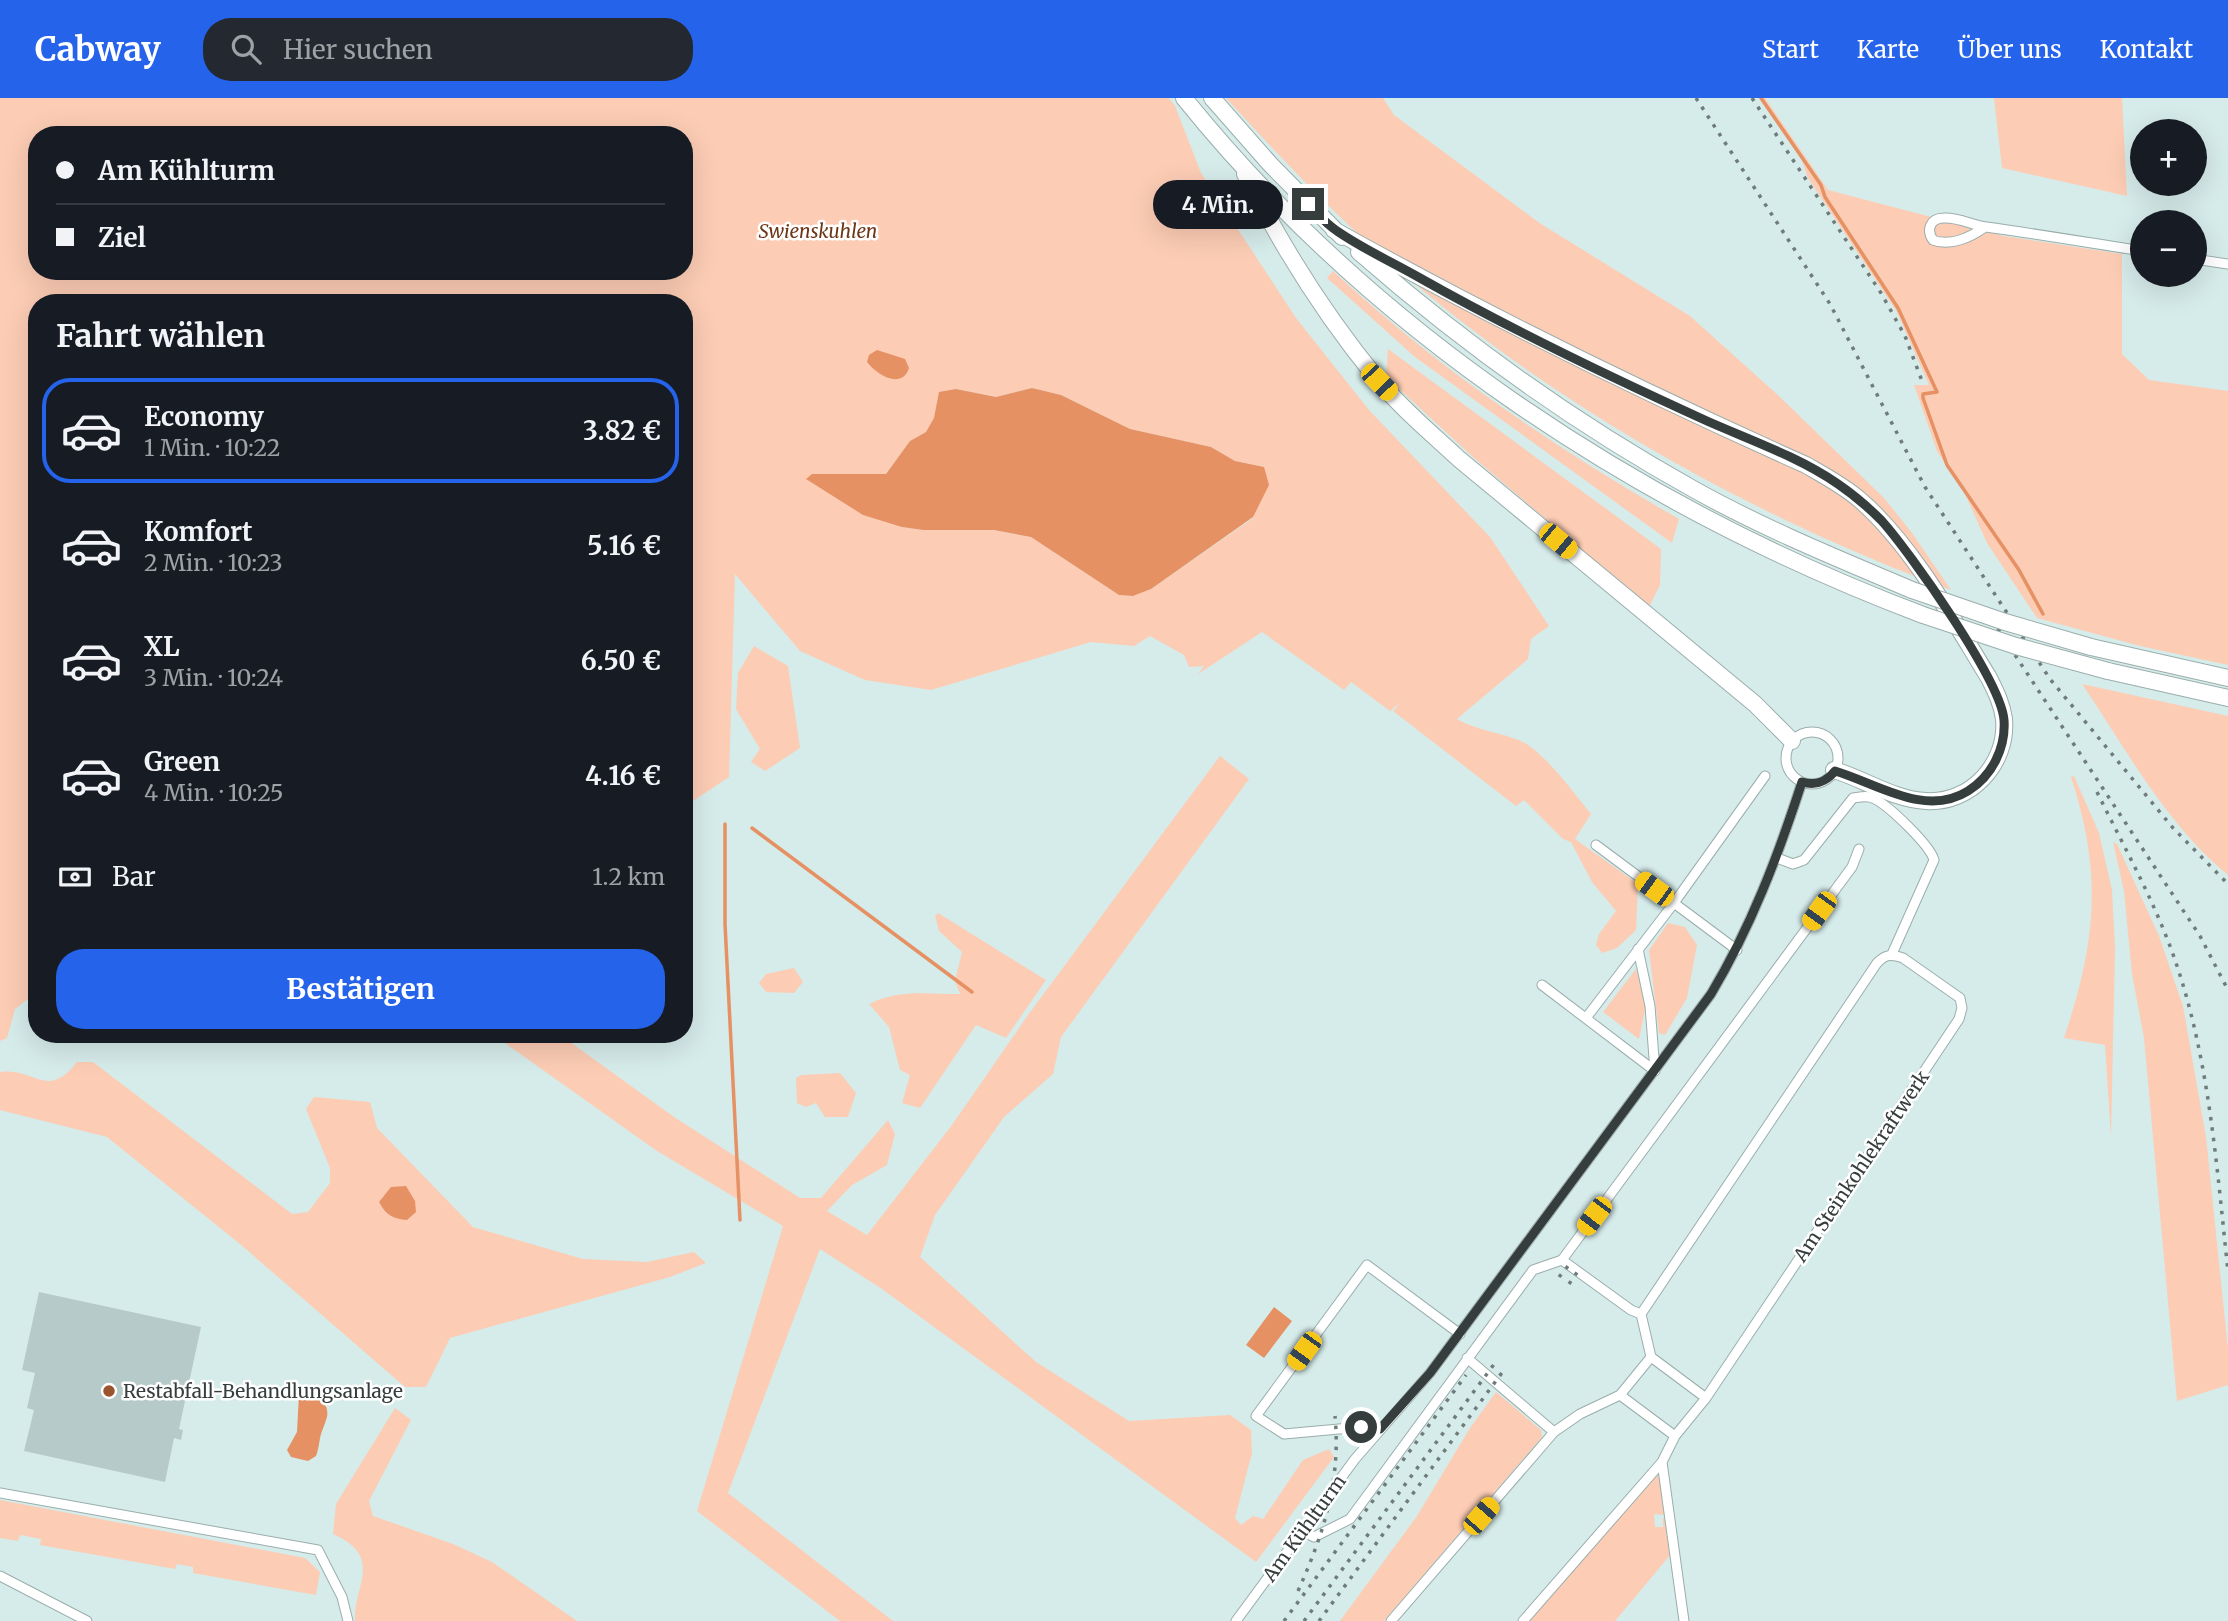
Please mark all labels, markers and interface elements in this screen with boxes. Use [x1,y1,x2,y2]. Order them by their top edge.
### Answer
search box [203,18,693,81]
text: Cabway [35,29,161,70]
icon: search [227,30,265,68]
text: Hier suchen [283,33,433,66]
text: Start [1762,34,1819,65]
text: Karte [1857,34,1919,65]
text: Über uns [1957,34,2062,65]
text: Kontakt [2100,34,2193,65]
map controls [2130,119,2207,287]
button: + [2130,119,2207,196]
text: Am Kühlturm [98,154,275,187]
callout: 4 Min. [1154,180,1284,228]
route end [1292,188,1324,220]
text: 4 Min. [1182,190,1254,219]
button: − [2130,210,2207,287]
park label: Swienskuhlen [759,219,877,243]
text: Ziel [98,221,146,254]
text: Fahrt wählen [56,316,265,356]
car [1357,360,1402,404]
icon: car [60,399,123,462]
text: Economy [144,400,264,433]
text: 3.82 € [583,414,661,447]
text: 1 Min. · 10:22 [144,433,280,462]
icon: car [60,514,123,577]
text: Komfort [144,515,253,548]
car [1536,519,1581,563]
text: 5.16 € [587,529,661,562]
text: 2 Min. · 10:23 [144,548,283,577]
icon: car [60,629,123,692]
text: XL [144,630,180,663]
text: 6.50 € [581,644,661,677]
text: 3 Min. · 10:24 [144,663,283,692]
icon: car [60,744,123,807]
text: Green [144,745,220,778]
text: 4.16 € [585,759,661,792]
text: 4 Min. · 10:25 [144,778,283,807]
icon: cash [56,858,94,896]
text: Bar [112,860,156,893]
text: 1.2 km [592,862,665,891]
car [1631,868,1678,910]
car [1799,888,1840,934]
button: Bestätigen [56,949,665,1029]
street label: Am Steinkohlekraftwerk [1787,1066,1934,1267]
car [1573,1193,1616,1239]
car [1284,1328,1325,1374]
place label: Restabfall-Behandlungsanlage [123,1379,403,1403]
marker: Restabfall-Behandlungsanlage [101,1383,117,1399]
route start [1345,1411,1377,1443]
street label: Am Kühlturm [1257,1470,1351,1587]
car [1460,1493,1503,1539]

